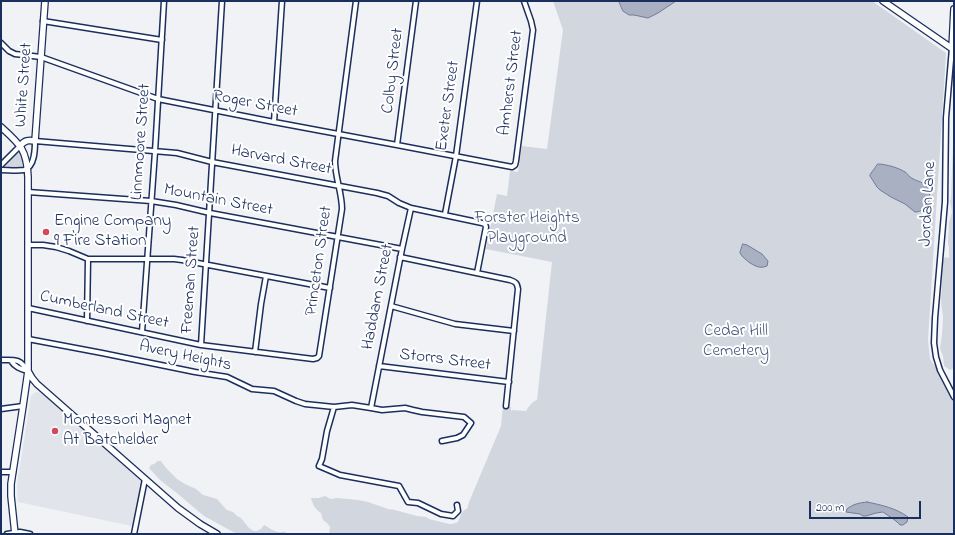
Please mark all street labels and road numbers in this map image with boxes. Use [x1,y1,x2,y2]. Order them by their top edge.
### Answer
street label: Colby Street [379,27,409,115]
street label: Amherst Street [495,29,529,137]
street label: White Street [12,42,38,128]
street label: Exeter Street [433,59,465,153]
street label: Linnmoore Street [128,83,156,201]
street label: Roger Street [211,87,299,123]
street label: Harvard Street [229,141,333,181]
street label: Jordan Lane [917,161,941,247]
street label: Mountain Street [162,180,274,222]
street label: Princeton Street [302,205,338,317]
street label: Freeman Street [178,225,206,335]
street label: Haddam Street [359,242,399,352]
street label: Cumberland Street [38,287,170,335]
street label: Avery Heights [137,337,233,377]
street label: Storrs Street [398,345,492,377]

